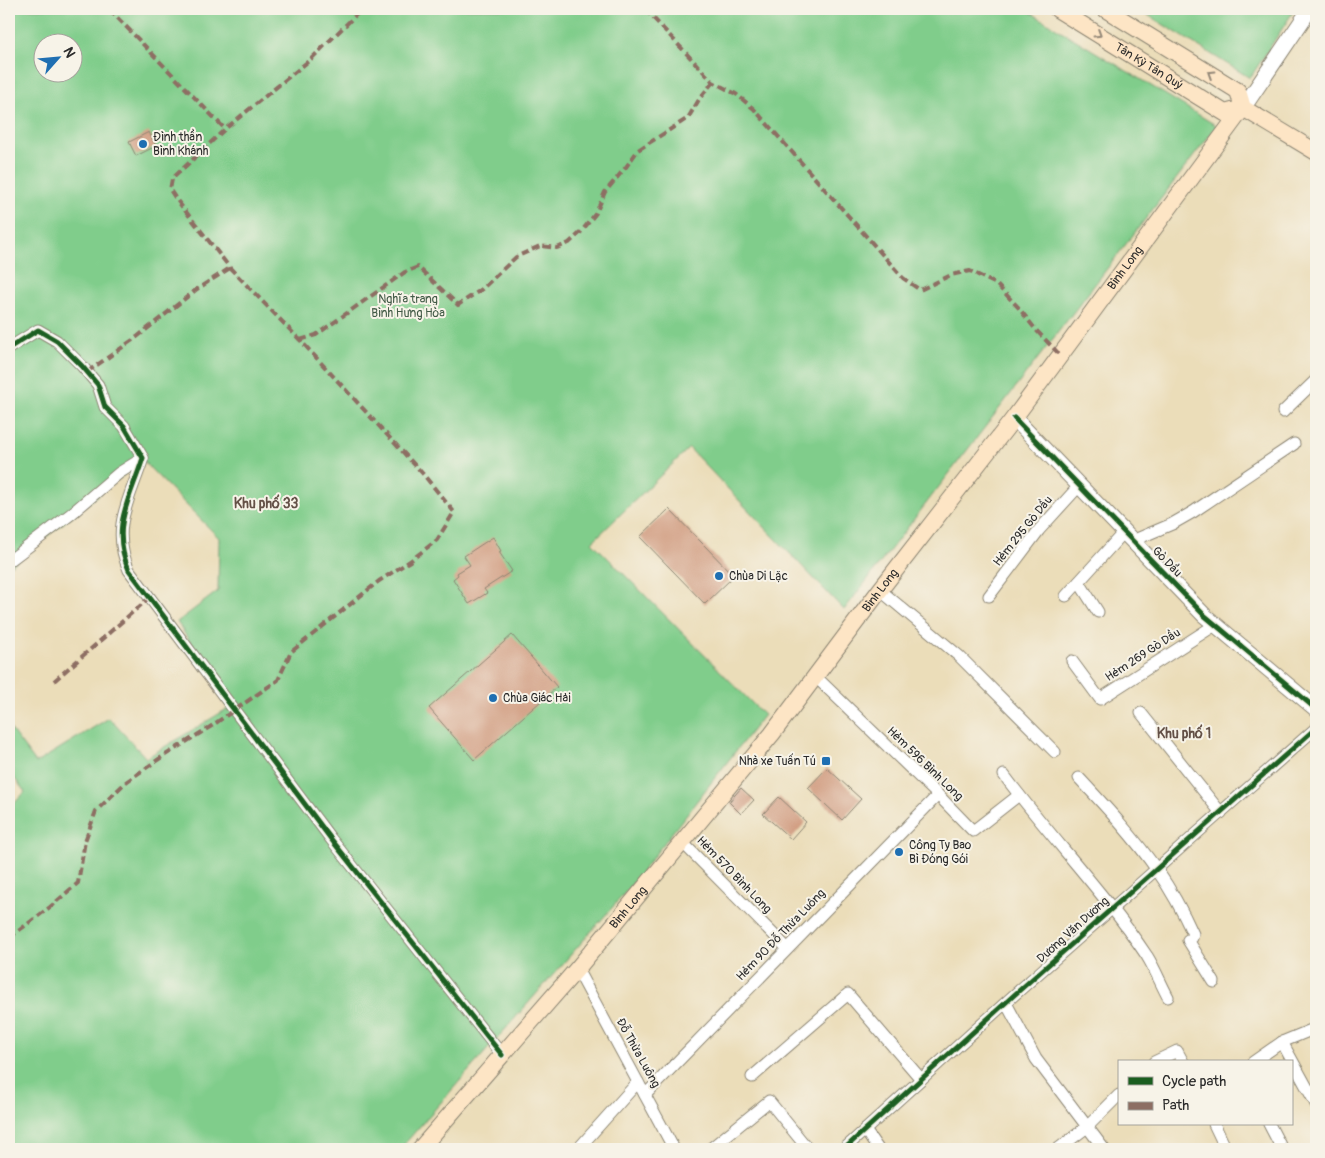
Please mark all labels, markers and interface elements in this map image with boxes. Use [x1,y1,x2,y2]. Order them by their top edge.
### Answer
one-way arrow [1093,28,1102,38]
north arrow [32,32,82,82]
street label: Tân Kỳ Tân Quý [1112,39,1185,92]
text: N [59,44,79,60]
one-way arrow [1208,71,1217,81]
place label: Đình thần Bình Khánh [153,128,209,159]
marker: Đình thần Bình Khánh [137,138,149,150]
street label: Bình Long [1104,243,1146,293]
park label: Nghĩa trang Bình Hưng Hòa [371,292,445,321]
street label: Hẻm 295 Gò Dầu [989,492,1056,569]
district label: Khu phố 33 [234,494,298,512]
street label: Gò Dầu [1149,542,1187,580]
street label: Bình Long [859,566,901,615]
place label: Chùa Di Lặc [729,569,788,584]
marker: Chùa Di Lặc [713,570,725,582]
street label: Hẻm 269 Gò Dầu [1102,623,1183,685]
place label: Chùa Giác Hải [503,691,571,706]
marker: Chùa Giác Hải [487,692,499,704]
street label: Hẻm 596 Bình Long [884,724,966,804]
district label: Khu phố 1 [1157,724,1211,742]
place label: Nhà xe Tuấn Tú [739,753,816,769]
marker: Nhà xe Tuấn Tú [820,755,832,767]
street label: Hẻm 570 Bình Long [693,833,775,917]
place label: Công Ty Bao Bì Đóng Gói [909,838,972,867]
marker: Công Ty Bao Bì Đóng Gói [893,846,905,858]
street label: Bình Long [606,883,650,932]
street label: Hẻm 90 Đỗ Thừa Luông [733,885,829,984]
street label: Dương Văn Dương [1034,894,1112,966]
street label: Đỗ Thừa Luông [613,1015,664,1090]
legend [1118,1060,1292,1126]
text: Cycle path [1162,1072,1226,1091]
text: Path [1162,1096,1189,1115]

